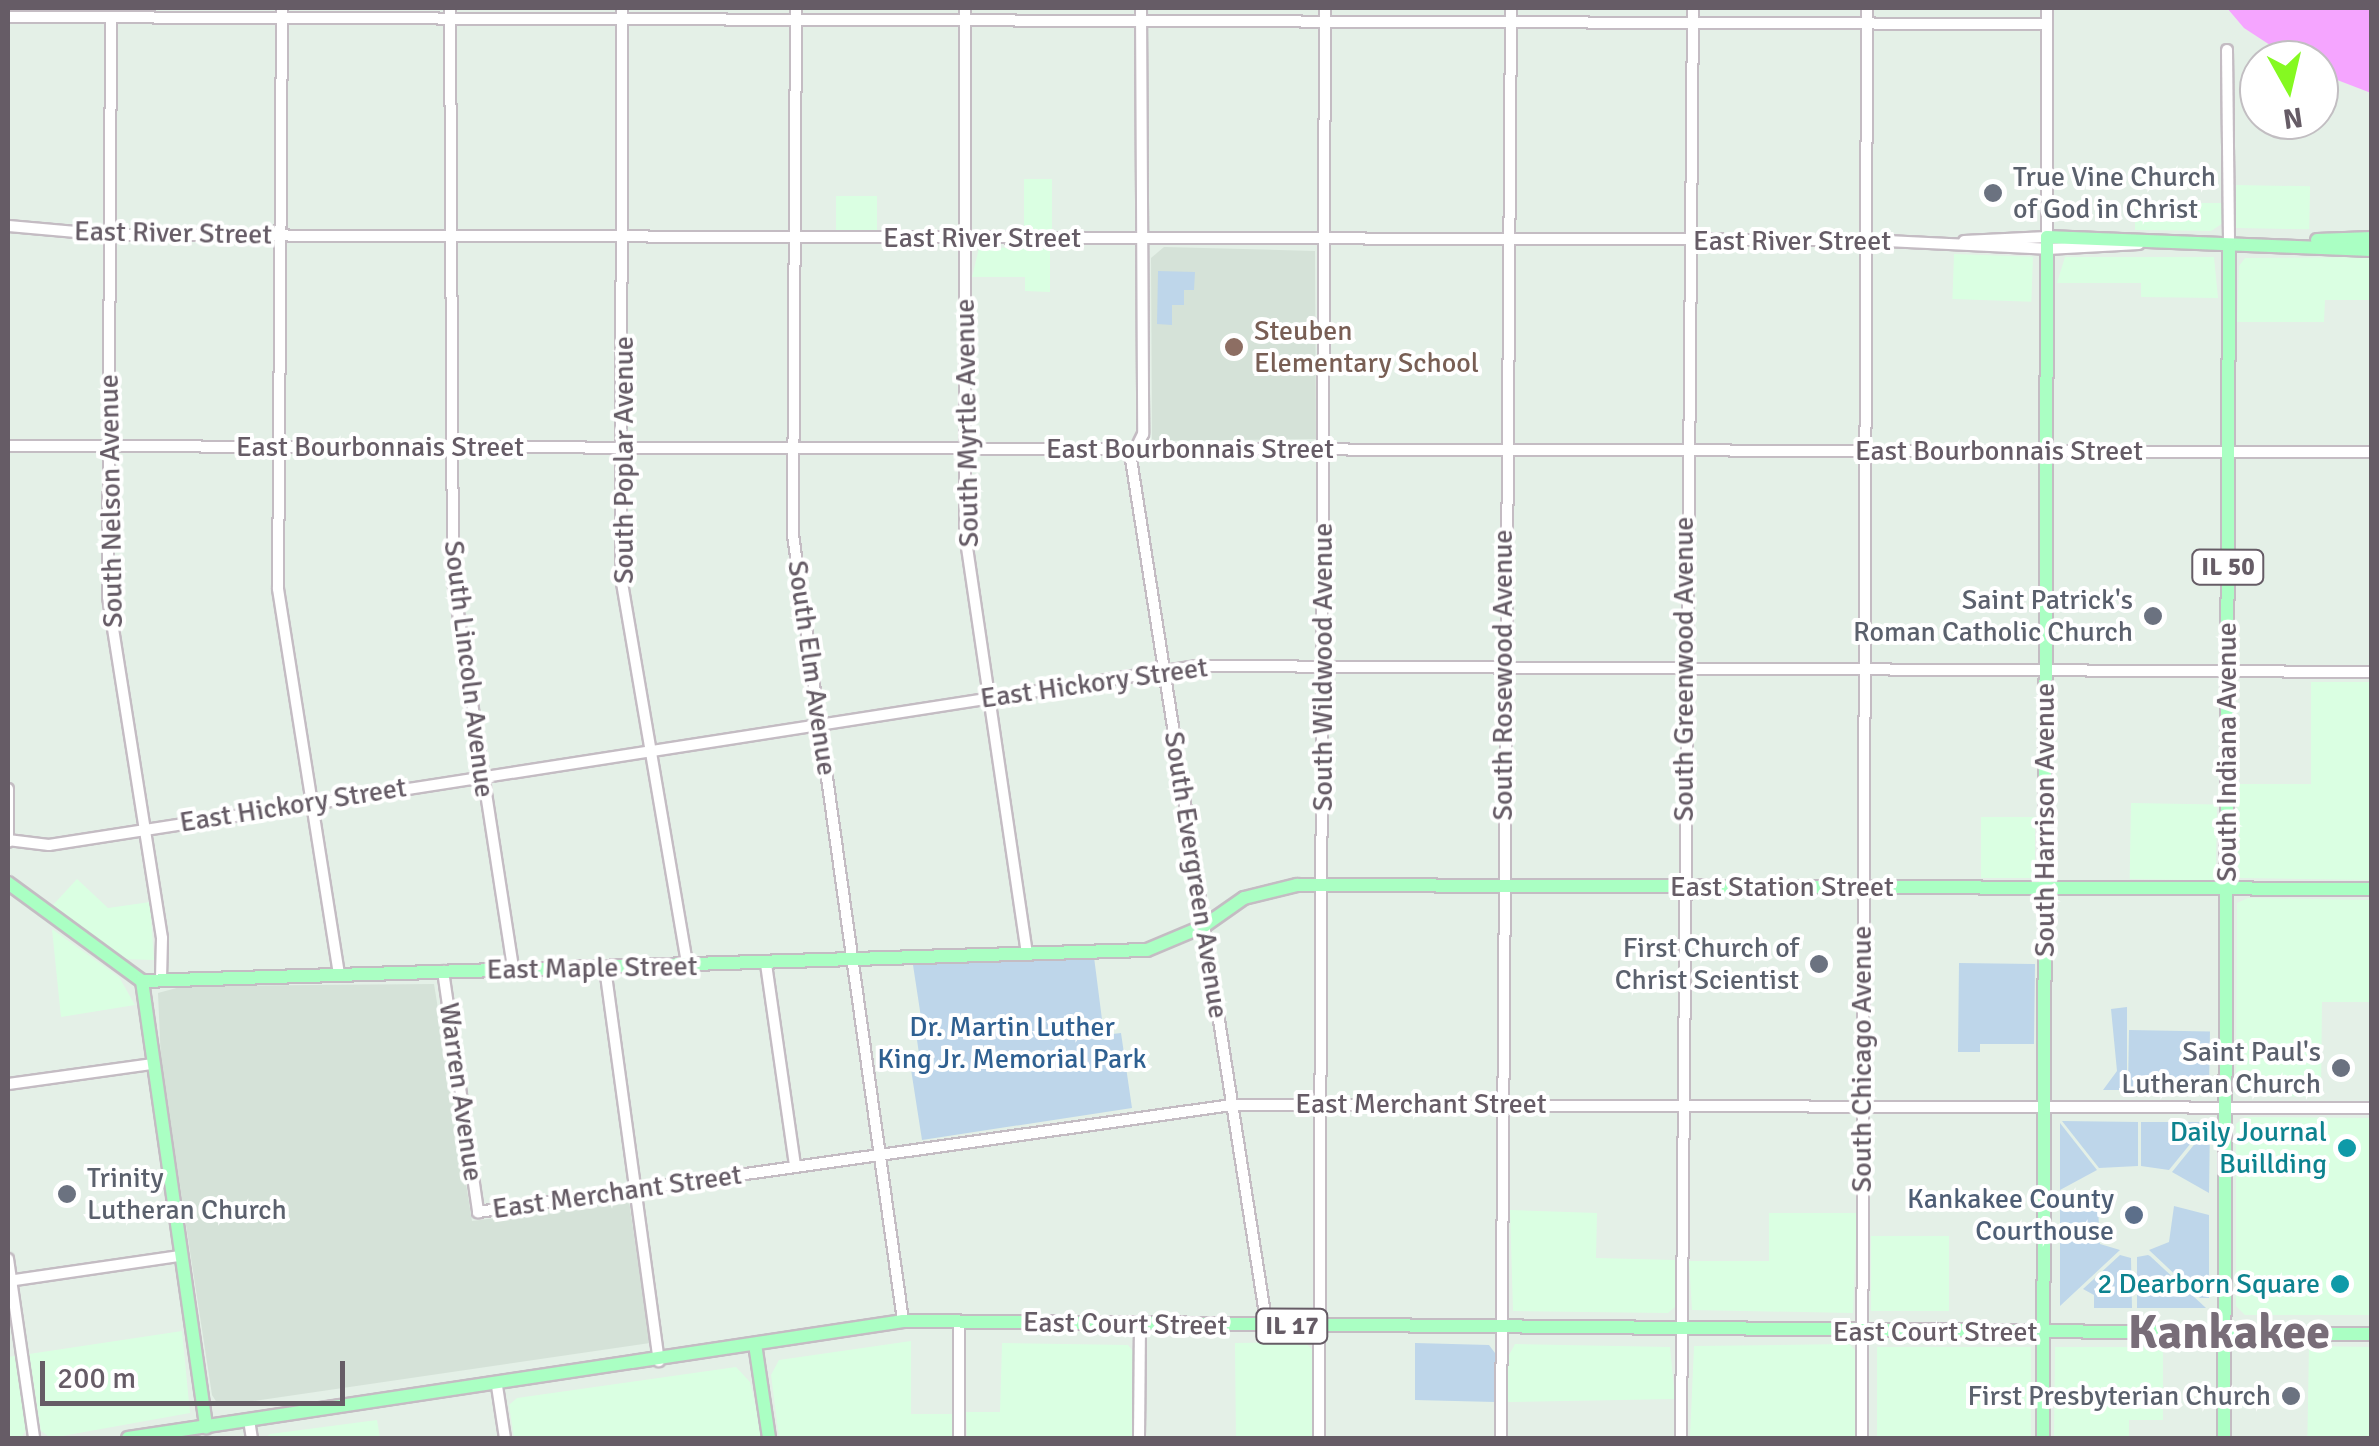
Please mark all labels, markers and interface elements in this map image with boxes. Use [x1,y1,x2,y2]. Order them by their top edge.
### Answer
north arrow [2239,40,2339,140]
text: N [2281,100,2305,136]
place label: True Vine Church of God in Christ [2013,160,2216,226]
marker: True Vine Church of God in Christ [1982,182,2004,204]
street label: East River Street [74,214,272,252]
street label: East River Street [883,221,1081,255]
street label: East River Street [1693,224,1891,258]
street label: South Myrtle Avenue [948,298,986,548]
place label: Steuben Elementary School [1254,314,1479,380]
street label: South Poplar Avenue [607,336,641,584]
marker: Steuben Elementary School [1223,336,1245,358]
street label: South Nelson Avenue [92,374,130,628]
street label: East Bourbonnais Street [236,430,524,464]
street label: East Bourbonnais Street [1046,432,1334,466]
street label: East Bourbonnais Street [1855,434,2143,468]
street label: South Greenwood Avenue [1667,517,1701,821]
street label: South Wildwood Avenue [1306,523,1340,811]
street label: South Rosewood Avenue [1486,529,1520,821]
street label: South Lincoln Avenue [437,539,501,799]
road number: IL 50 [2190,547,2266,587]
street label: South Elm Avenue [780,558,844,778]
place label: Saint Patrick's Roman Catholic Church [1853,583,2133,649]
marker: Saint Patrick's Roman Catholic Church [2142,605,2164,627]
street label: South Indiana Avenue [2210,622,2244,882]
street label: East Hickory Street [978,650,1210,716]
street label: South Harrison Avenue [2028,683,2062,957]
street label: South Evergreen Avenue [1157,729,1235,1021]
street label: East Hickory Street [177,770,409,840]
street label: East Station Street [1670,870,1894,904]
street label: South Chicago Avenue [1845,926,1879,1192]
place label: First Church of Christ Scientist [1615,931,1799,997]
street label: East Maple Street [486,949,698,987]
marker: First Church of Christ Scientist [1808,953,1830,975]
street label: Warren Avenue [432,1000,490,1184]
park label: Dr. Martin Luther King Jr. Memorial Park [877,1010,1147,1076]
place label: Saint Paul's Lutheran Church [2121,1035,2321,1101]
marker: Saint Paul's Lutheran Church [2330,1057,2352,1079]
street label: East Merchant Street [1295,1087,1547,1121]
place label: Daily Journal Buillding [2170,1115,2327,1181]
marker: Daily Journal Buillding [2336,1137,2358,1159]
street label: East Merchant Street [490,1158,744,1226]
place label: Trinity Lutheran Church [87,1161,287,1227]
place label: Kankakee County Courthouse [1907,1182,2114,1248]
marker: Trinity Lutheran Church [56,1183,78,1205]
marker: Kankakee County Courthouse [2123,1204,2145,1226]
place label: 2 Dearborn Square [2097,1267,2320,1301]
marker: 2 Dearborn Square [2329,1273,2351,1295]
district label: Kankakee [2128,1304,2330,1362]
street label: East Court Street [1023,1305,1227,1343]
road number: IL 17 [1254,1306,1330,1346]
street label: East Court Street [1833,1315,2037,1349]
scale bar [45,1341,350,1403]
text: 200 m [57,1360,136,1397]
place label: First Presbyterian Church [1967,1379,2271,1413]
marker: First Presbyterian Church [2280,1385,2302,1407]

